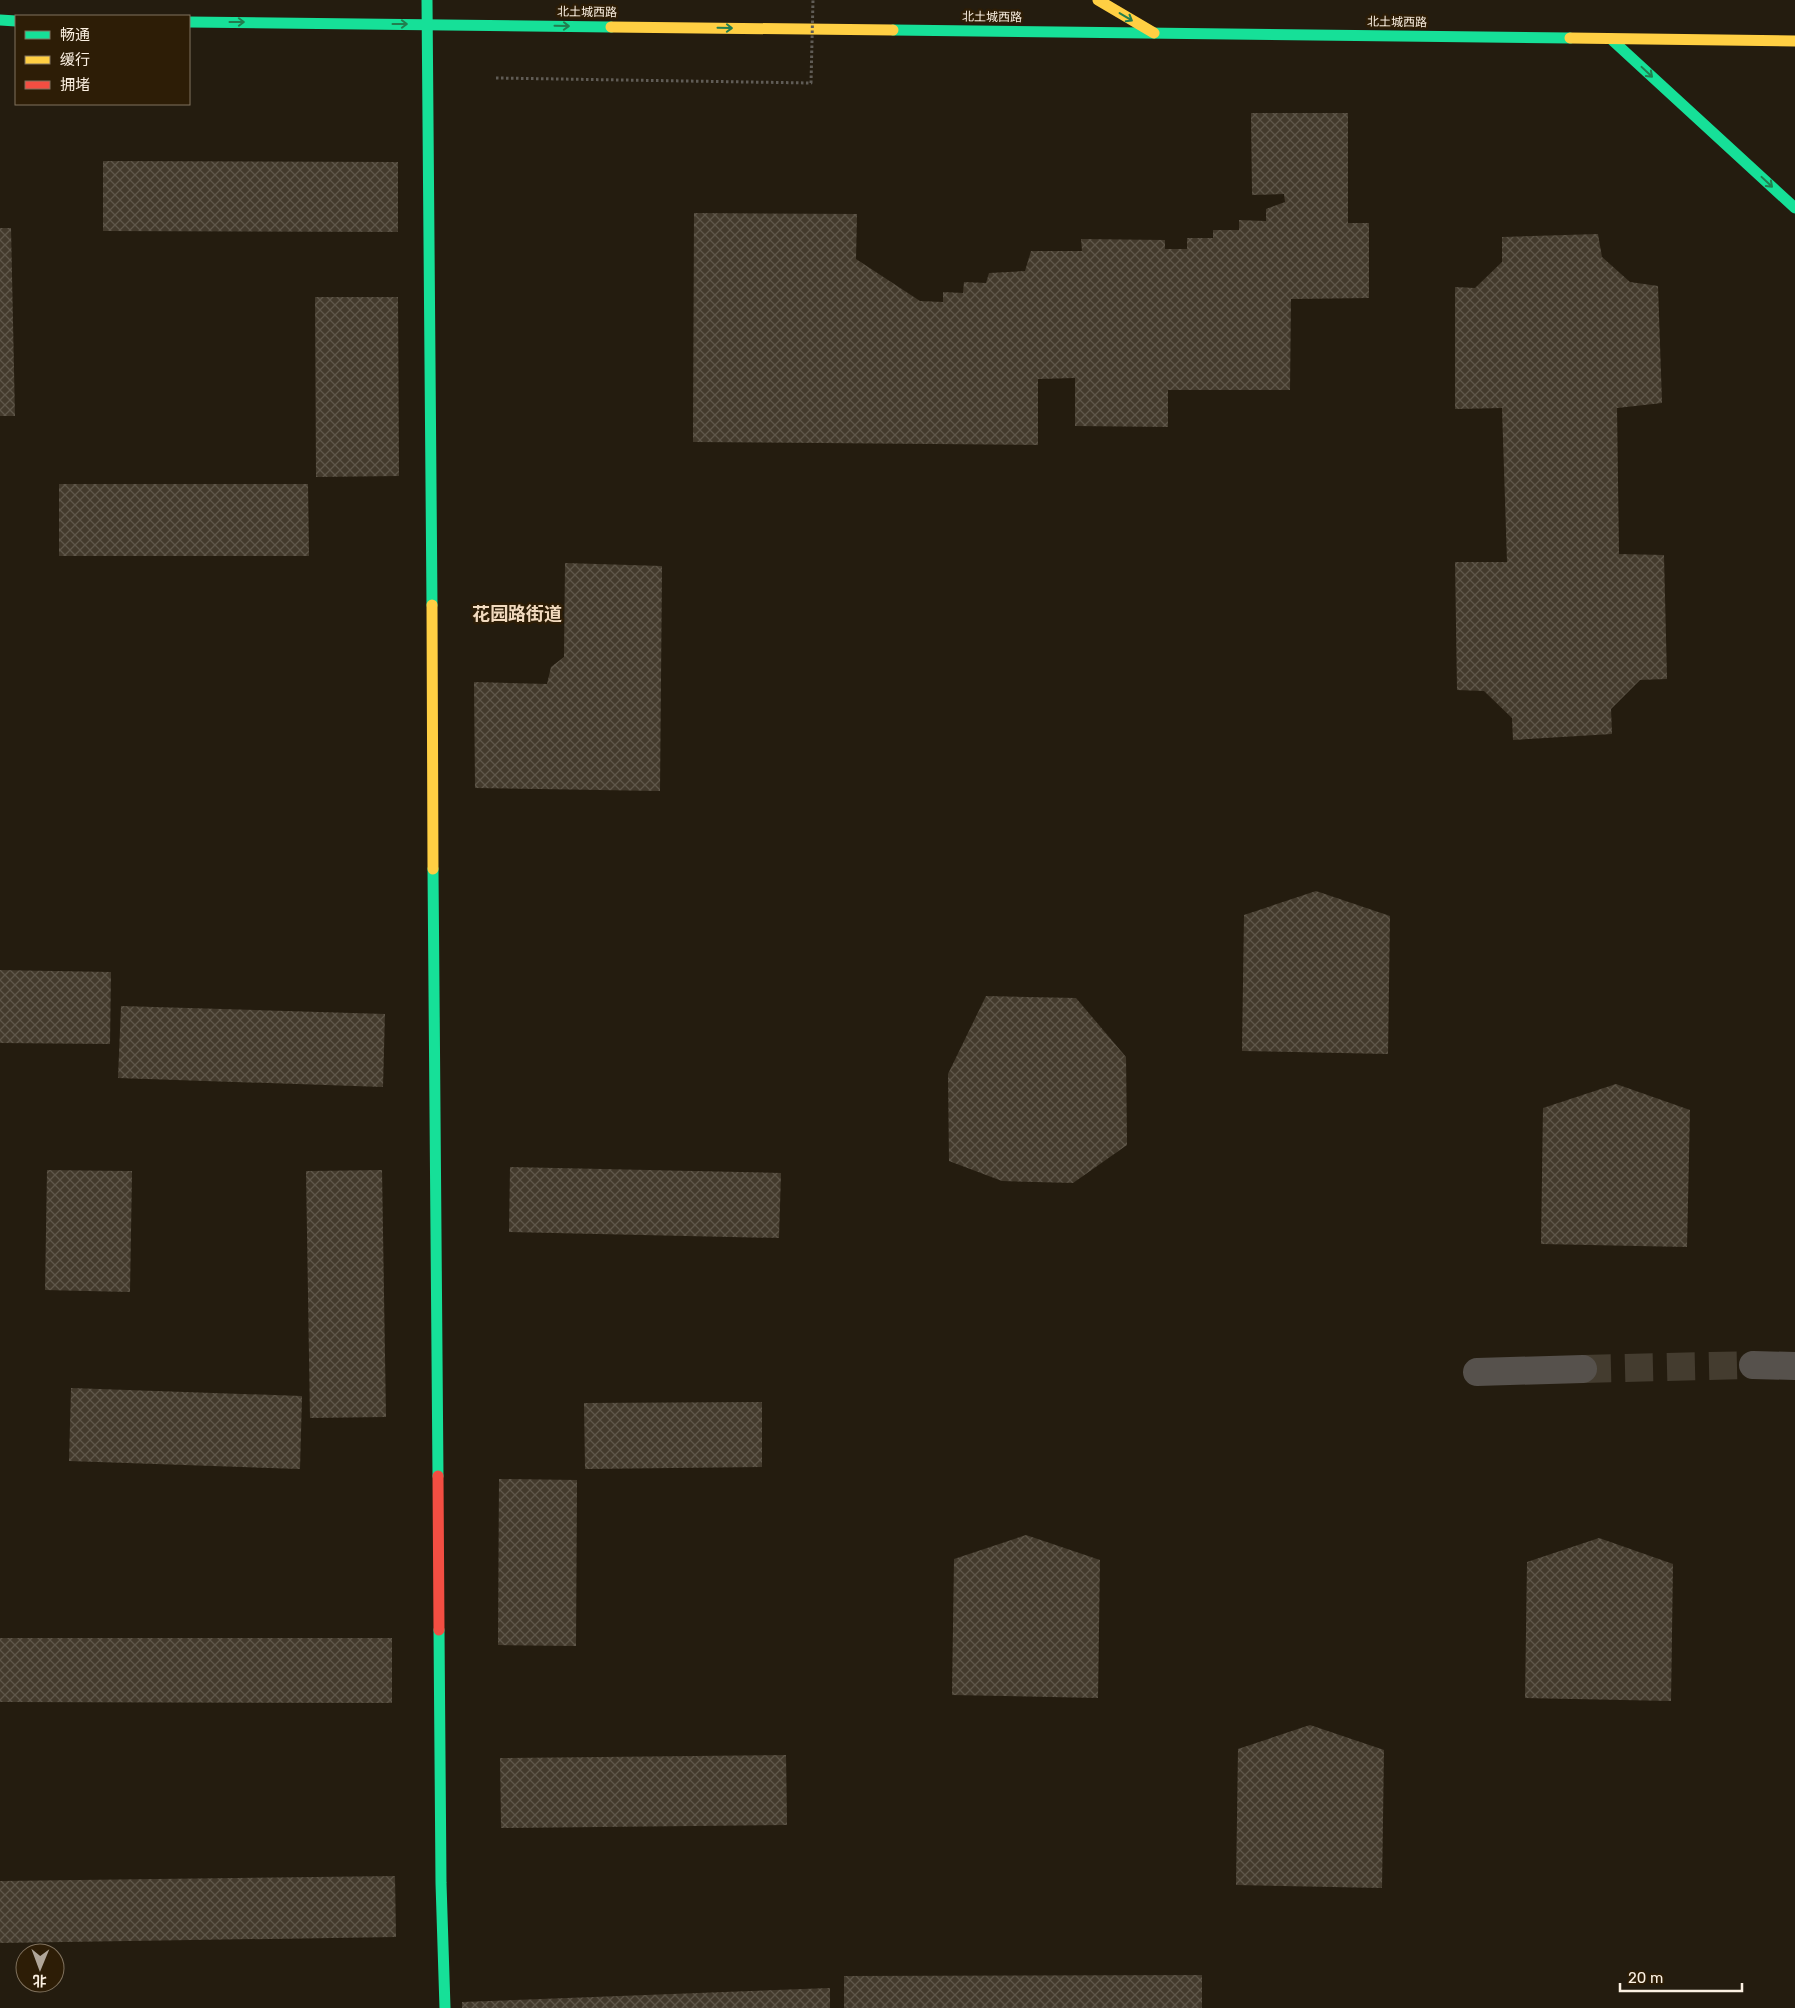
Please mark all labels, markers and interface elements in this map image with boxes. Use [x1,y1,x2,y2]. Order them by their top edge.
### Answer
street label: 北土城西路 [557,4,617,20]
street label: 北土城西路 [962,9,1022,25]
one-way arrow [1119,12,1133,22]
street label: 北土城西路 [1367,14,1427,30]
legend [15,15,190,105]
one-way arrow [229,17,245,27]
one-way arrow [392,19,408,29]
one-way arrow [554,21,570,31]
one-way arrow [716,23,733,33]
text: 畅通 [60,26,90,44]
text: 缓行 [60,51,90,69]
one-way arrow [1641,66,1654,78]
text: 拥堵 [60,76,90,94]
one-way arrow [1760,176,1773,188]
district label: 花园路街道 [472,603,562,625]
north arrow [15,1943,65,1993]
scale bar [1620,1960,1742,1992]
text: 20 m [1628,1969,1663,1987]
text: 北 [33,1972,47,1989]

